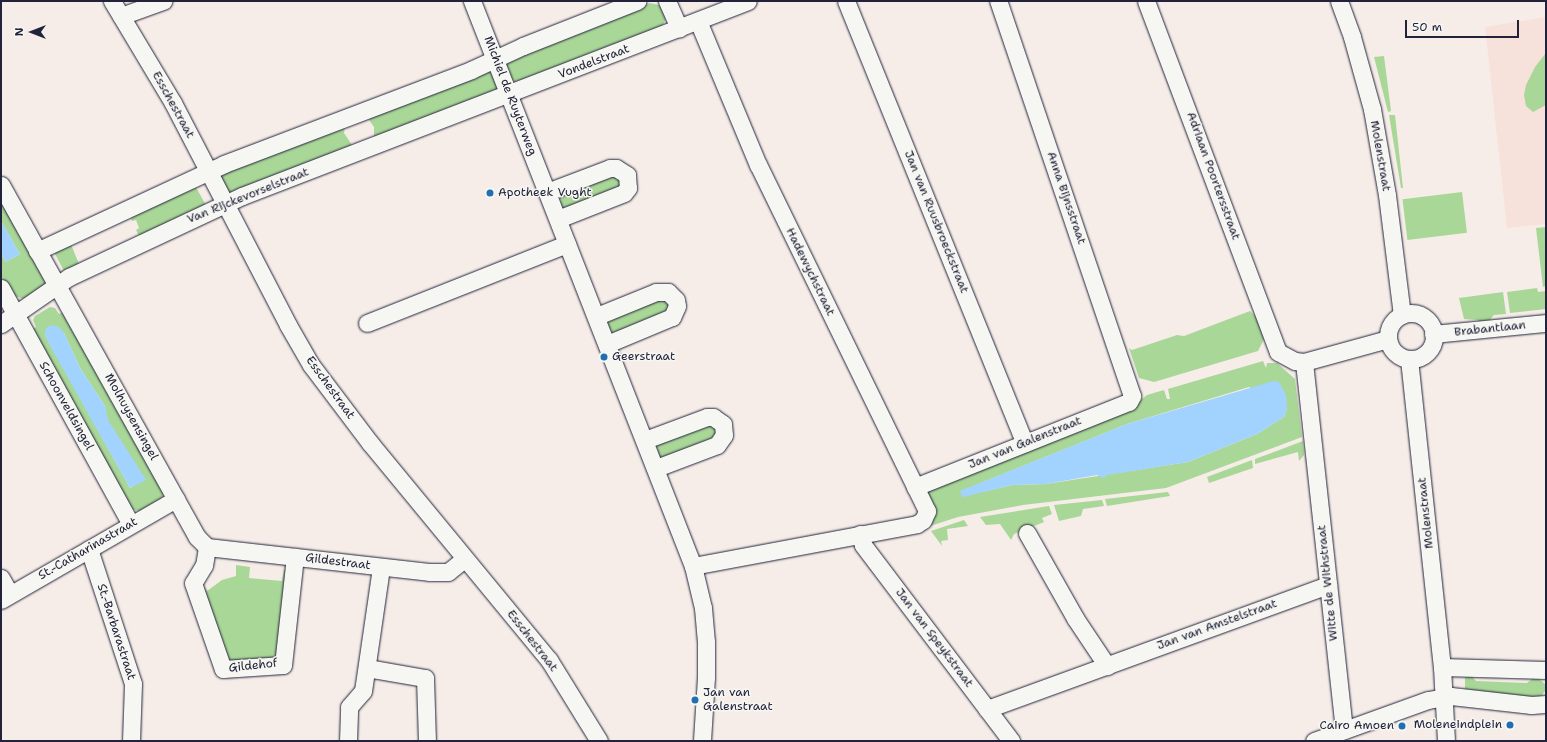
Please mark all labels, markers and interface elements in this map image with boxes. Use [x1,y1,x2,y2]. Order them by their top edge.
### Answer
north arrow [12,12,52,52]
scale bar [1407,12,1521,38]
text: 50 m [1412,19,1442,35]
text: N [12,28,27,36]
street label: Michiel de Ruyterweg [481,34,539,158]
street label: Vondelstraat [556,42,632,82]
street label: Esschestraat [149,69,197,141]
street label: Adriaan Poortersstraat [1183,110,1243,242]
street label: Molenstraat [1367,119,1393,193]
street label: Jan van Ruusbroeckstraat [901,149,971,295]
street label: Anna Bijnsstraat [1043,150,1089,246]
street label: Van Rijckevorselstraat [185,165,311,227]
place label: Apotheek Vught [498,186,592,200]
marker: Apotheek Vught [485,188,495,198]
street label: Hadewychstraat [782,226,838,318]
street label: Brabantlaan [1453,318,1527,340]
place label: Geerstraat [612,350,675,364]
marker: Geerstraat [599,352,609,362]
street label: Esschestraat [302,354,358,422]
street label: Schoonveldsingel [36,359,96,453]
street label: Molhuysensingel [101,371,161,463]
street label: Jan van Galenstraat [966,414,1084,472]
street label: Molenstraat [1415,477,1437,549]
street label: St.-Catharinastraat [36,515,140,583]
street label: Witte de Withstraat [1315,524,1341,642]
street label: Gildestraat [305,551,371,573]
street label: St.-Barbarastraat [94,582,138,682]
street label: Jan van Speykstraat [892,586,976,690]
street label: Jan van Amstelstraat [1155,597,1279,653]
street label: Esschestraat [503,607,561,675]
street label: Gildehof [228,656,278,676]
place label: Jan van Galenstraat [703,686,773,714]
marker: Jan van Galenstraat [690,695,700,705]
place label: Moleneindplein [1414,718,1502,732]
place label: Cairo Amoen [1320,719,1394,733]
marker: Moleneindplein [1505,720,1515,730]
marker: Cairo Amoen [1397,721,1407,731]

